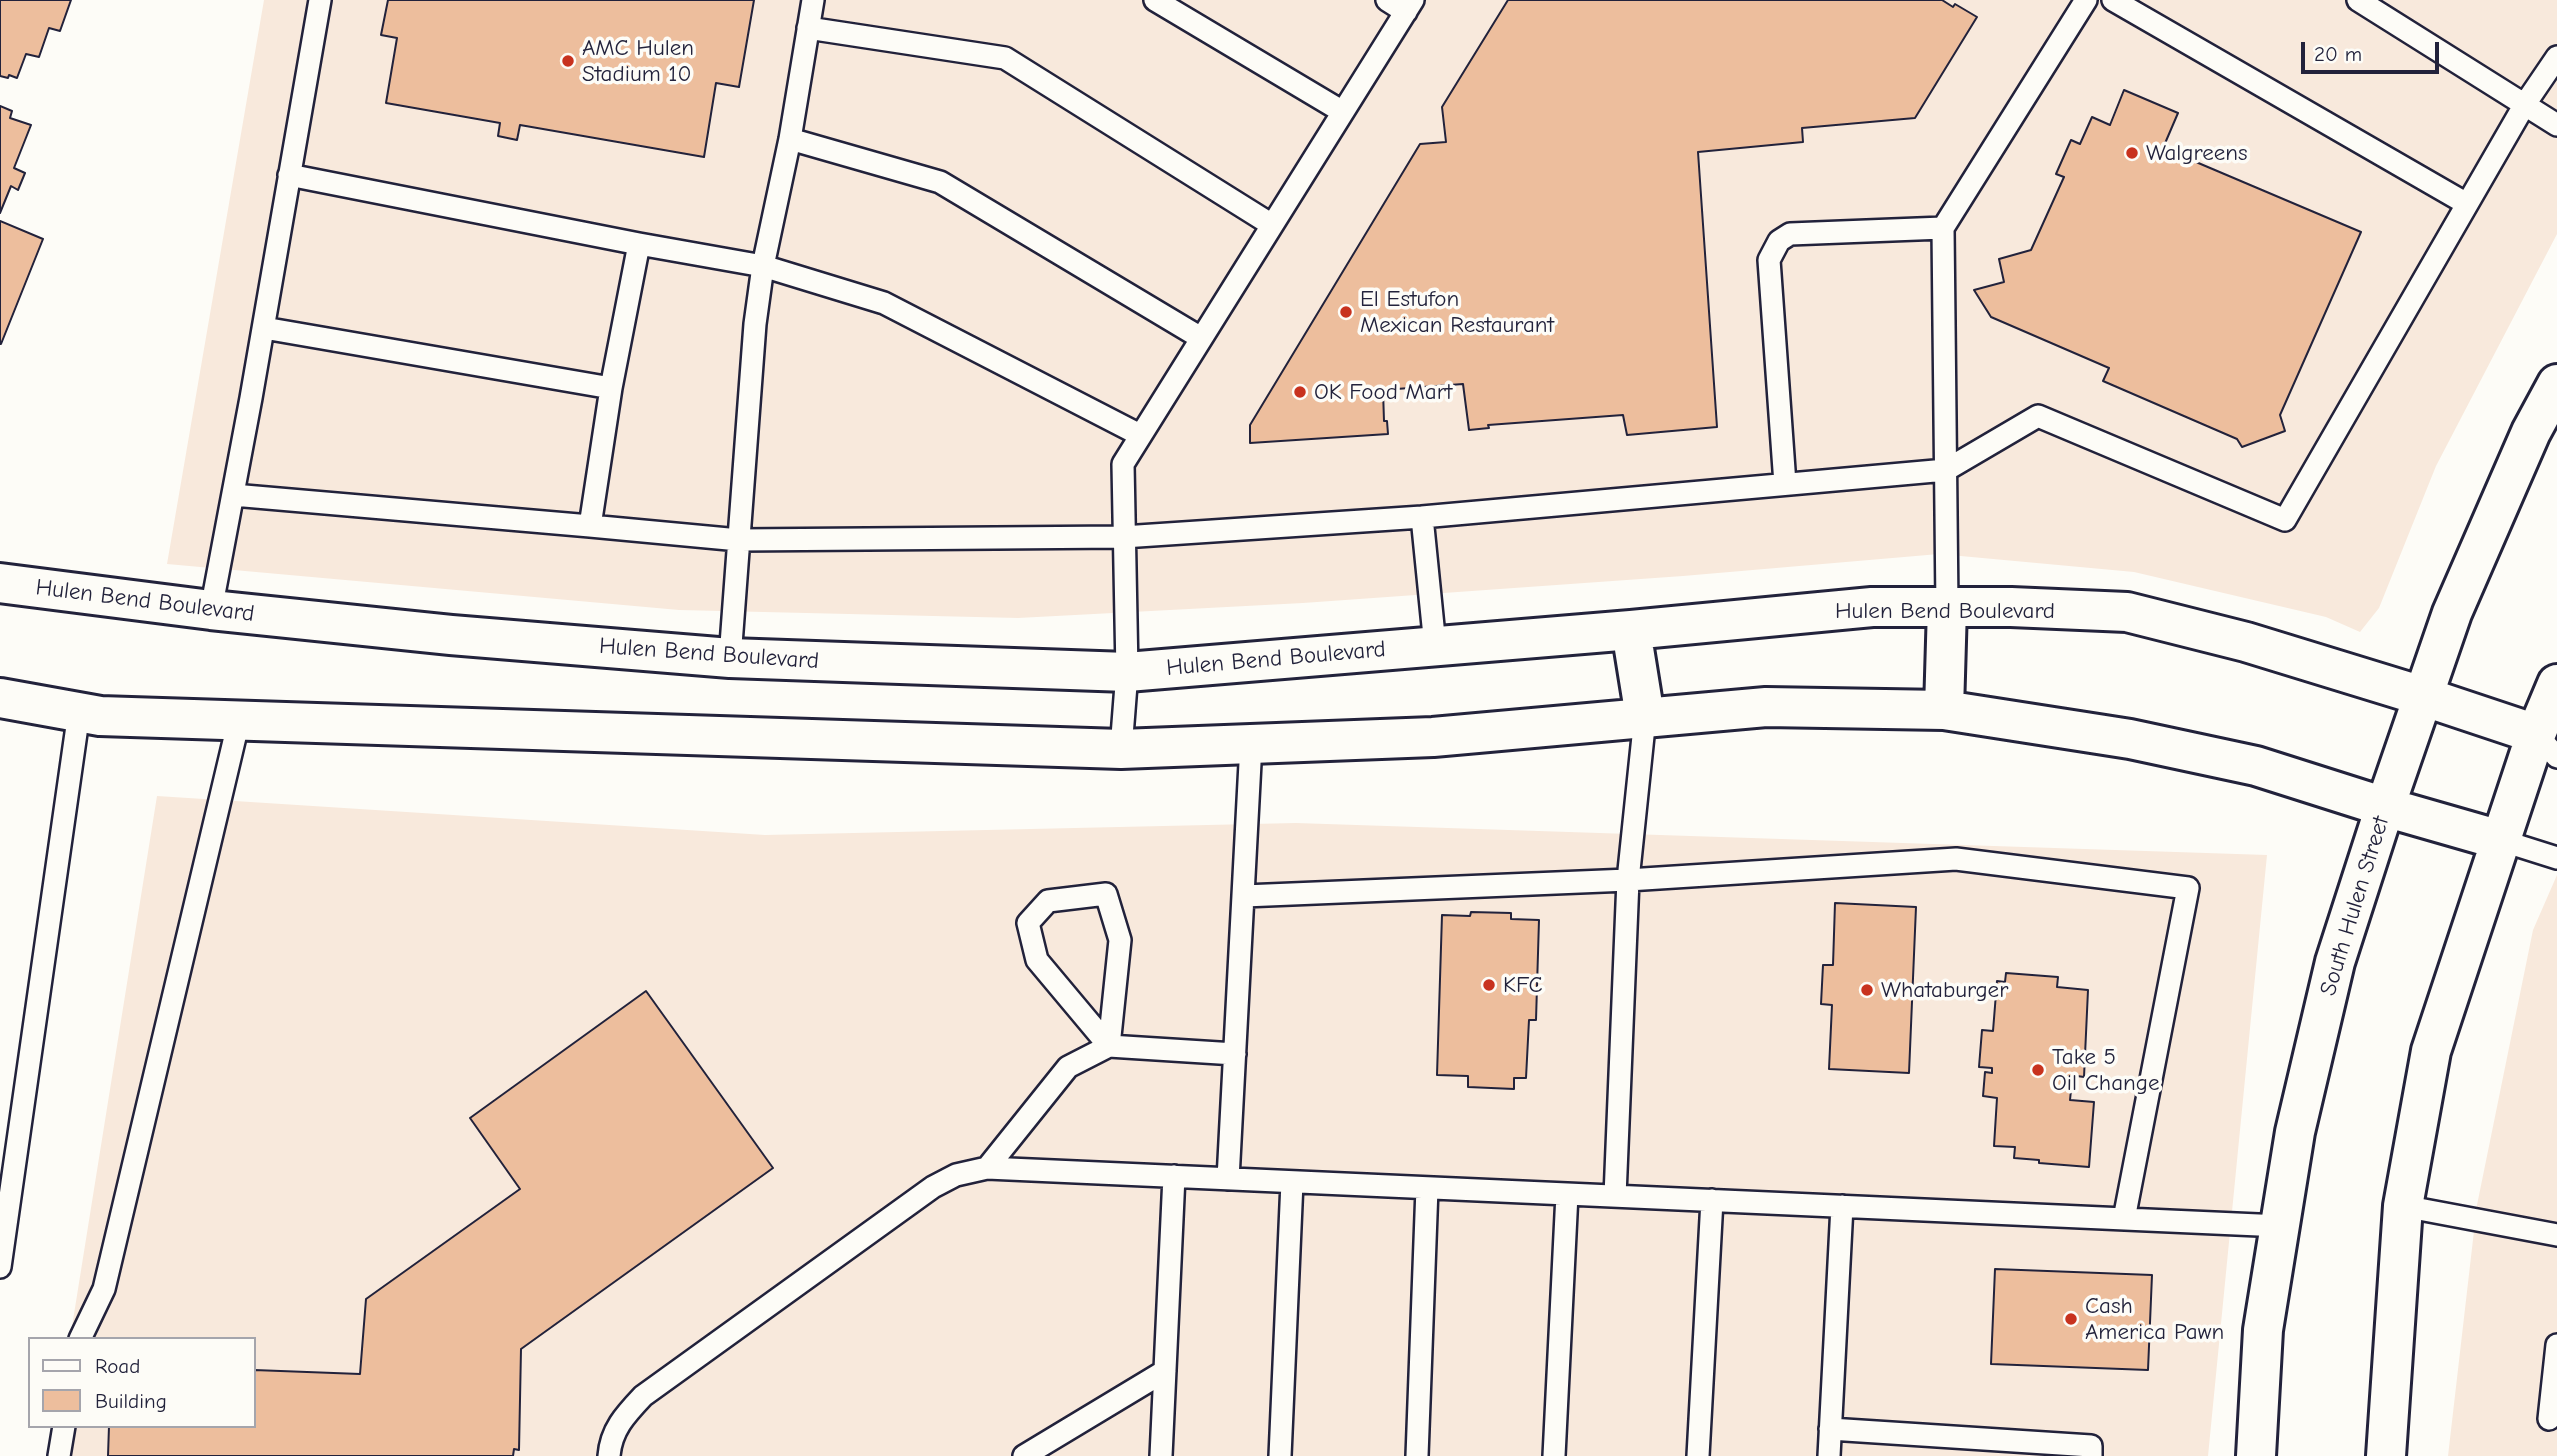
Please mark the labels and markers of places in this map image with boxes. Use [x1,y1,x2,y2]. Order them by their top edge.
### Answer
place label: AMC Hulen Stadium 10 [582,34,694,88]
marker: AMC Hulen Stadium 10 [560,53,576,69]
place label: Walgreens [2146,139,2247,167]
marker: Walgreens [2124,145,2140,161]
place label: El Estufon Mexican Restaurant [1360,285,1554,339]
marker: El Estufon Mexican Restaurant [1338,304,1354,320]
place label: OK Food Mart [1314,378,1452,406]
marker: OK Food Mart [1292,384,1308,400]
place label: KFC [1503,971,1543,999]
place label: Whataburger [1881,976,2008,1004]
marker: KFC [1481,977,1497,993]
marker: Whataburger [1859,982,1875,998]
place label: Take 5 Oil Change [2052,1043,2159,1097]
marker: Take 5 Oil Change [2030,1062,2046,1078]
place label: Cash America Pawn [2085,1292,2224,1346]
marker: Cash America Pawn [2063,1311,2079,1327]

